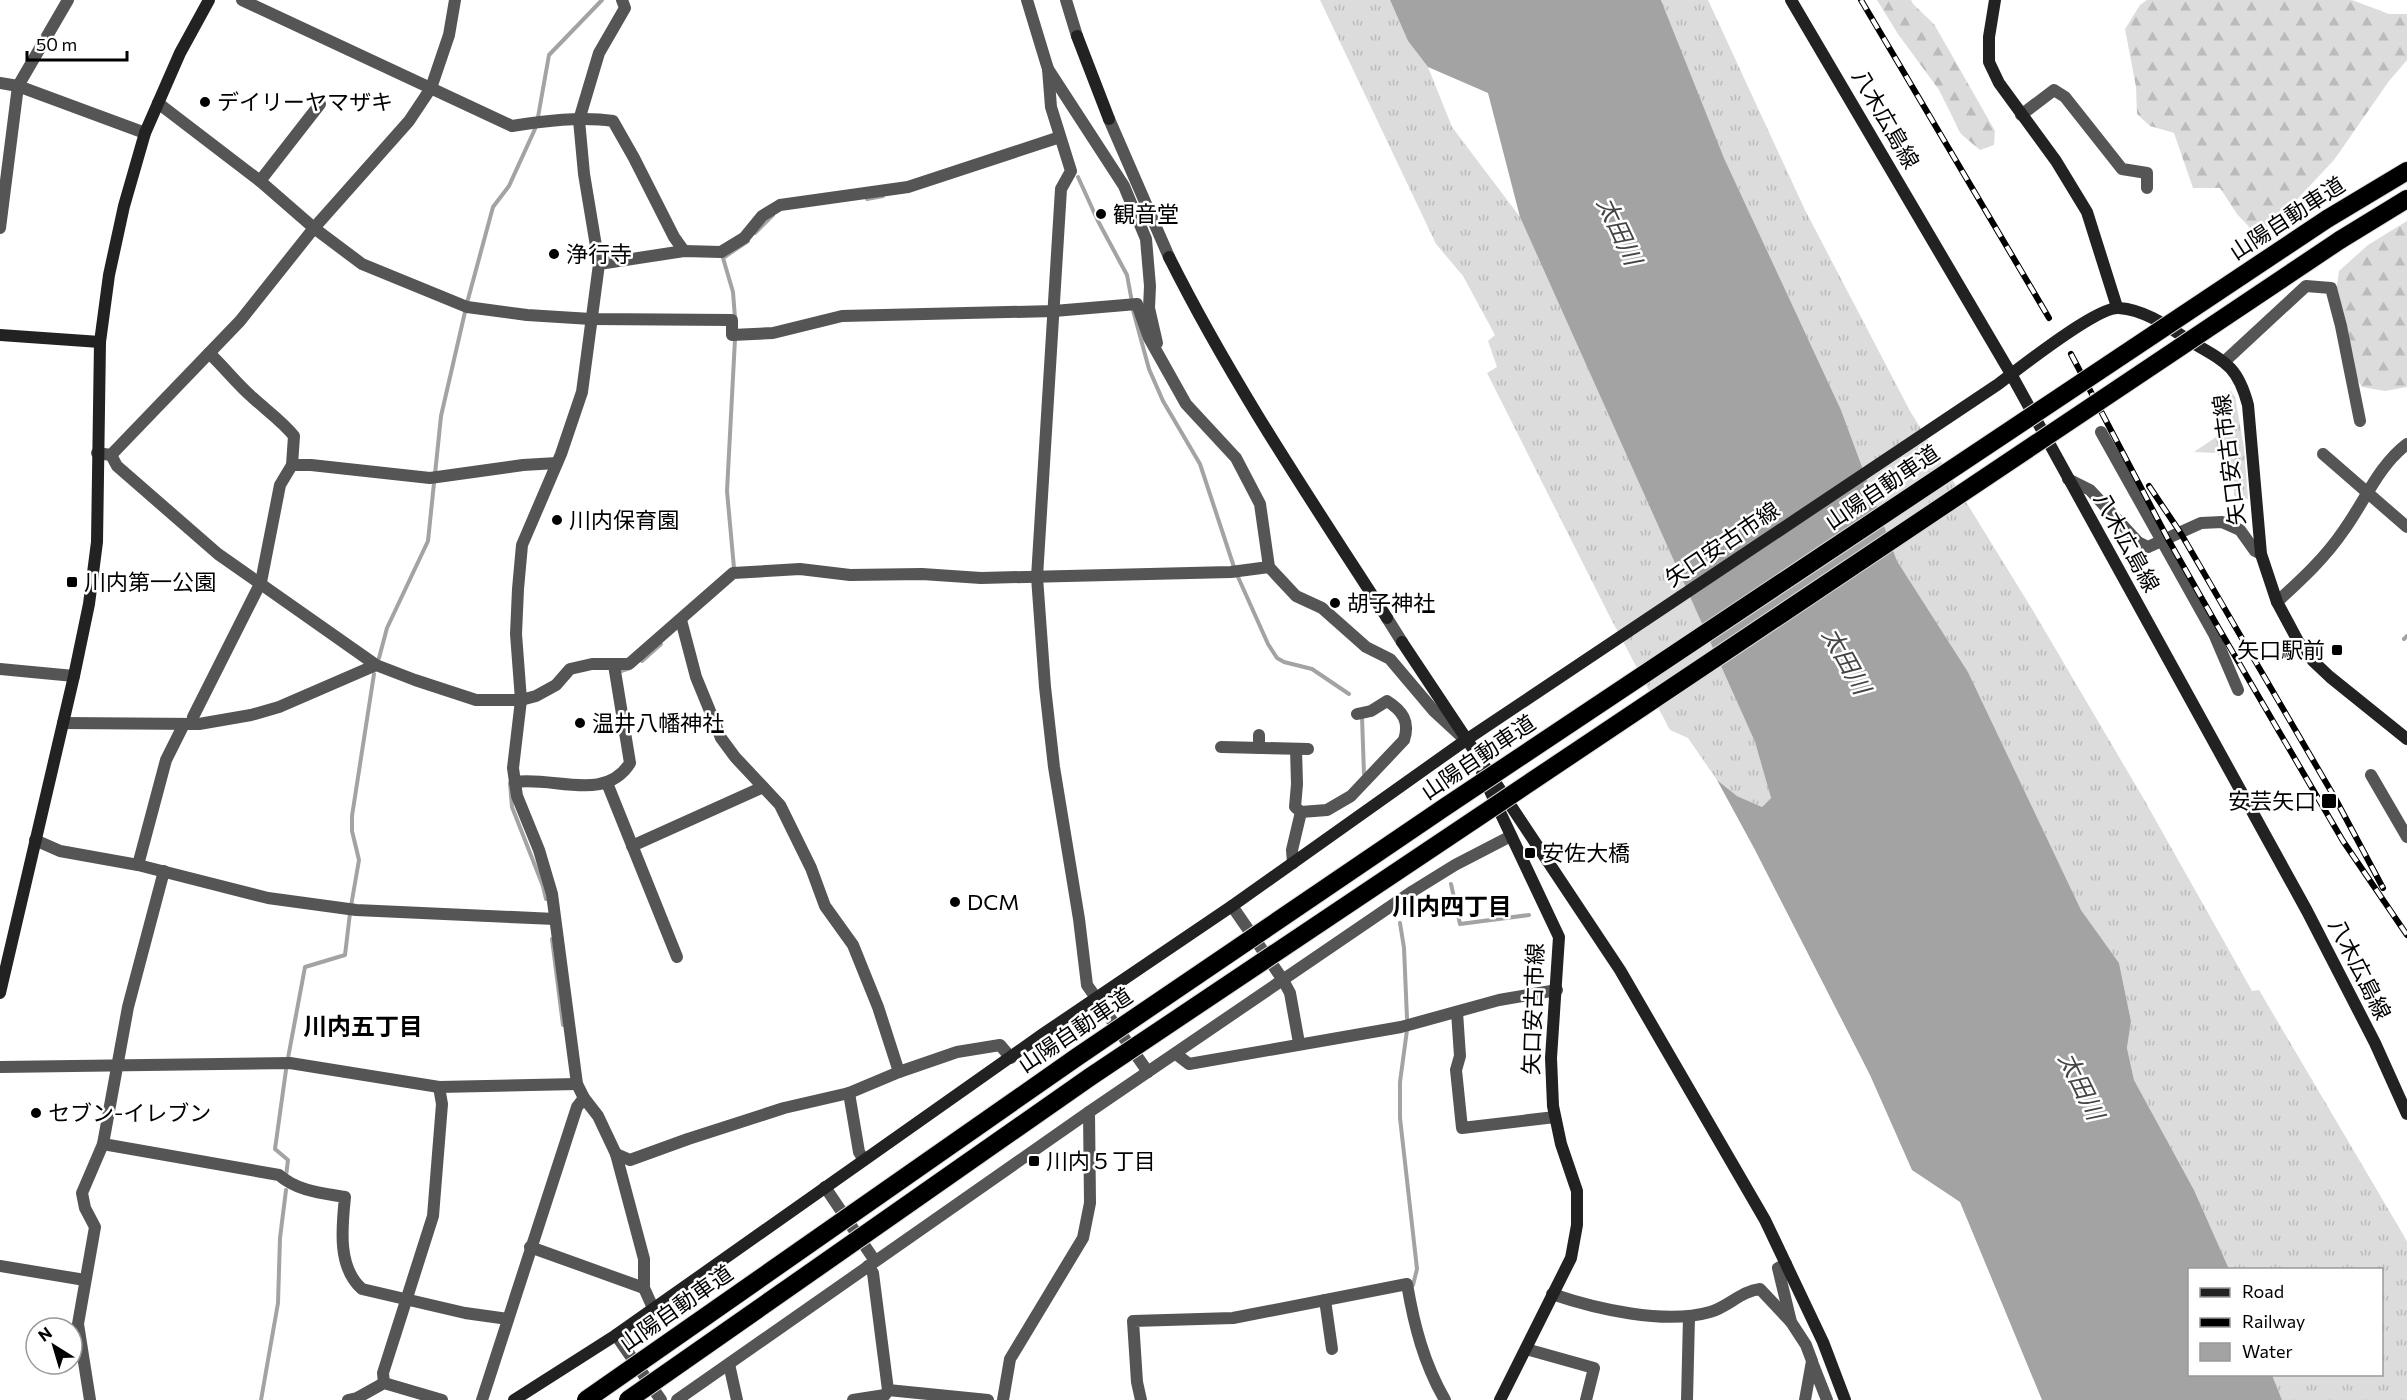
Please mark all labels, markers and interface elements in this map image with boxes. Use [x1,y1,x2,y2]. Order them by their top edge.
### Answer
scale bar [27,24,128,62]
text: 50 m [36,33,77,55]
street label: 八木広島線 [1847,64,1926,173]
place label: デイリーヤマザキ [217,88,393,115]
marker: デイリーヤマザキ [198,95,212,109]
street label: 山陽自動車道 [2224,170,2349,265]
water label: 太田川 [1592,192,1650,272]
place label: 観音堂 [1113,200,1179,227]
marker: 観音堂 [1094,207,1108,221]
place label: 浄行寺 [566,240,632,267]
marker: 浄行寺 [547,247,561,261]
street label: 矢口安古市線 [2207,393,2250,527]
street label: 山陽自動車道 [1819,438,1944,535]
street label: 八木広島線 [2089,487,2166,596]
street label: 矢口安古市線 [1659,495,1784,592]
place label: 川内保育園 [569,506,679,533]
marker: 川内保育園 [550,513,564,527]
place label: 川内第一公園 [84,568,216,595]
marker: 川内第一公園 [65,575,79,589]
place label: 胡子神社 [1347,589,1435,616]
marker: 胡子神社 [1328,596,1342,610]
water label: 太田川 [1817,622,1879,701]
place label: 矢口駅前 [2237,636,2325,663]
marker: 矢口駅前 [2330,643,2344,657]
street label: 山陽自動車道 [1415,708,1540,805]
place label: 温井八幡神社 [592,709,724,736]
marker: 温井八幡神社 [573,716,587,730]
place label: 安芸矢口 [2228,787,2316,814]
marker: 安芸矢口 [2320,792,2338,810]
place label: 安佐大橋 [1542,839,1630,866]
marker: 安佐大橋 [1523,846,1537,860]
place label: DCM [967,888,1019,915]
district label: 川内四丁目 [1392,891,1512,920]
marker: DCM [948,895,962,909]
street label: 八木広島線 [2323,914,2397,1024]
street label: 矢口安古市線 [1517,943,1548,1075]
street label: 山陽自動車道 [1012,981,1137,1078]
district label: 川内五丁目 [303,1011,423,1040]
water label: 太田川 [2054,1047,2112,1127]
place label: セブン-イレブン [48,1099,211,1126]
marker: セブン-イレブン [29,1106,43,1120]
place label: 川内５丁目 [1046,1147,1156,1174]
marker: 川内５丁目 [1027,1154,1041,1168]
street label: 山陽自動車道 [614,1259,738,1357]
legend [2188,1268,2383,1376]
text: Road [2242,1280,2284,1302]
text: Railway [2242,1310,2305,1332]
north arrow [24,1316,84,1376]
text: N [34,1322,55,1345]
text: Water [2242,1340,2293,1362]

